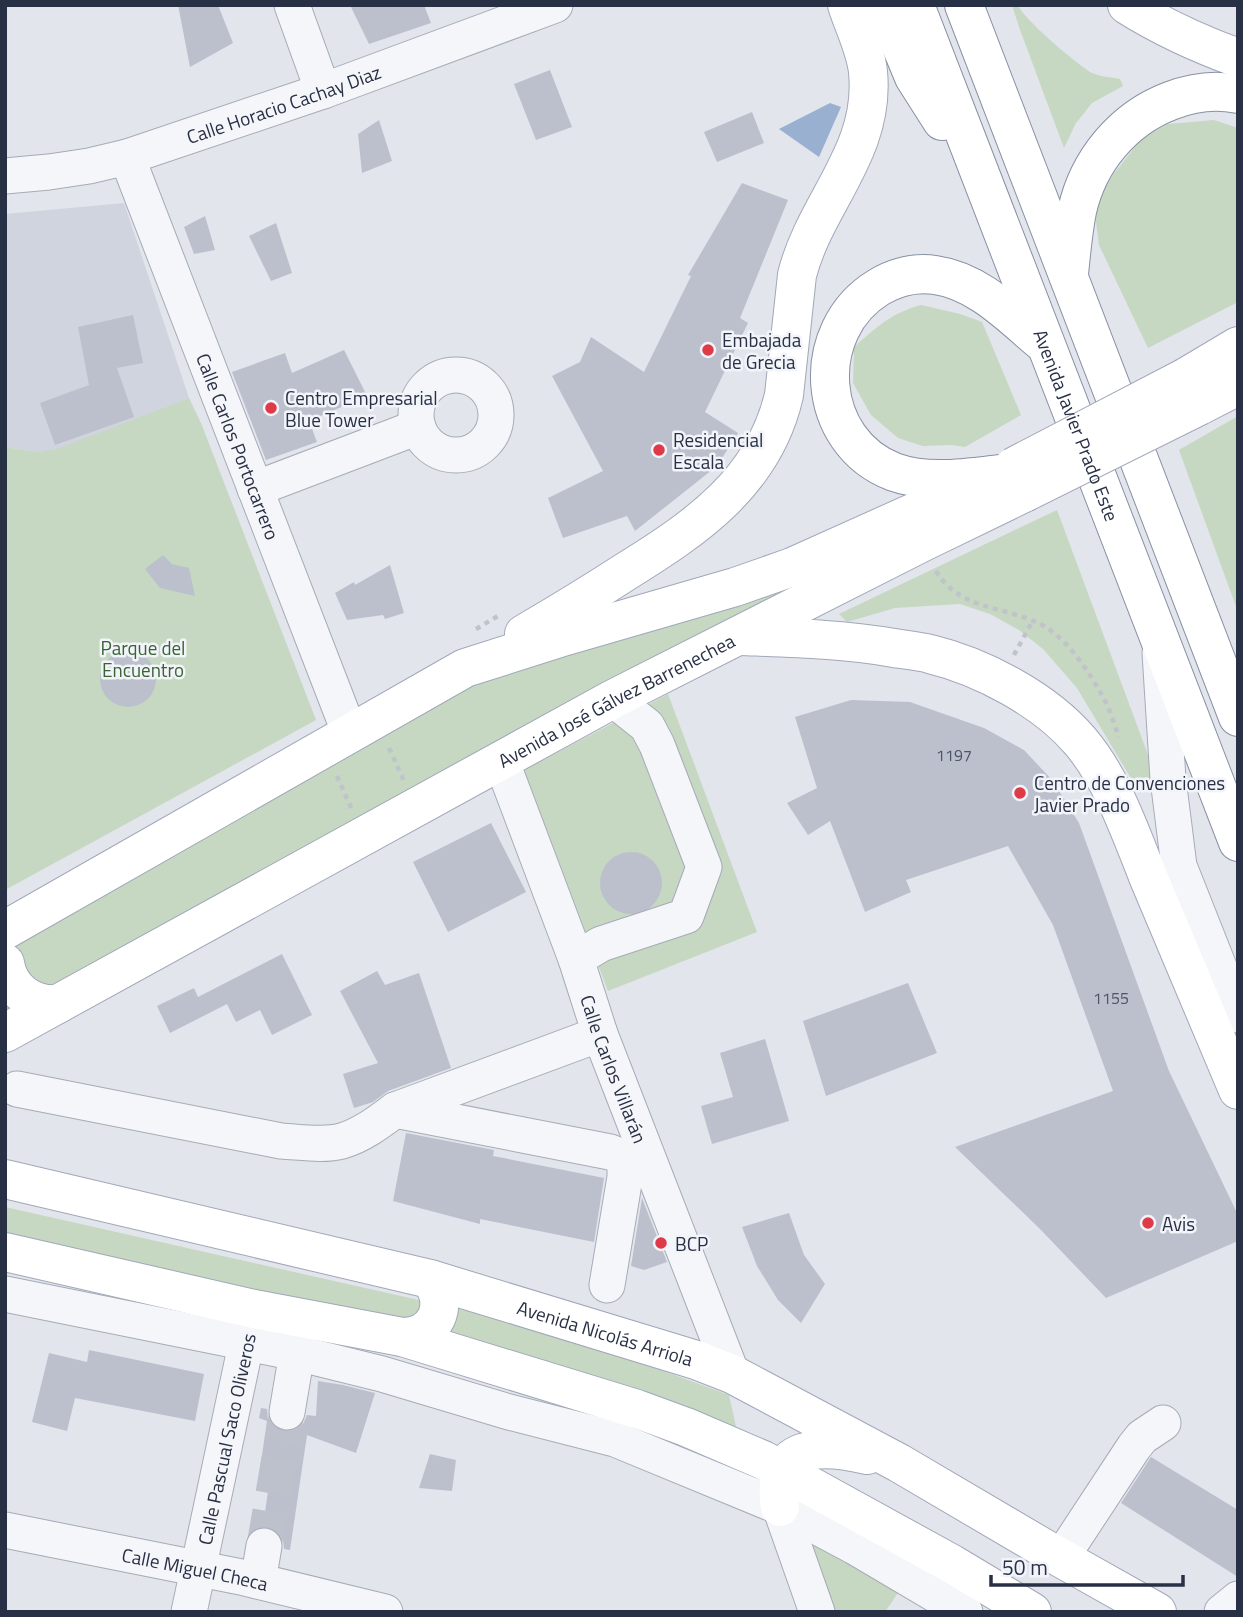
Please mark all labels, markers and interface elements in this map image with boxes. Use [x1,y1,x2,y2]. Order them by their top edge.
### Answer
street label: Calle Horacio Cachay Diaz [182,56,385,151]
place label: Embajada de Grecia [722,325,802,376]
street label: Avenida Javier Prado Este [1027,325,1127,525]
marker: Embajada de Grecia [700,342,716,358]
street label: Calle Carlos Portocarrero [190,349,288,544]
place label: Centro Empresarial Blue Tower [285,383,438,434]
marker: Centro Empresarial Blue Tower [263,400,279,416]
place label: Residencial Escala [673,425,763,476]
marker: Residencial Escala [651,442,667,458]
street label: Avenida José Gálvez Barrenechea [492,625,740,774]
park label: Parque del Encuentro [101,633,185,684]
house number: 1197 [936,743,972,767]
place label: Centro de Convenciones Javier Prado [1034,768,1225,819]
marker: Centro de Convenciones Javier Prado [1012,785,1028,801]
house number: 1155 [1093,986,1129,1010]
street label: Calle Carlos Villarán [574,991,655,1147]
place label: Avis [1162,1209,1195,1238]
marker: Avis [1140,1215,1156,1231]
place label: BCP [675,1229,708,1258]
marker: BCP [653,1235,669,1251]
street label: Avenida Nicolás Arriola [514,1292,697,1373]
street label: Calle Pascual Saco Oliveros [189,1330,263,1547]
street label: Calle Miguel Checa [120,1539,272,1598]
scale bar [991,1544,1184,1588]
text: 50 m [1002,1551,1048,1583]

